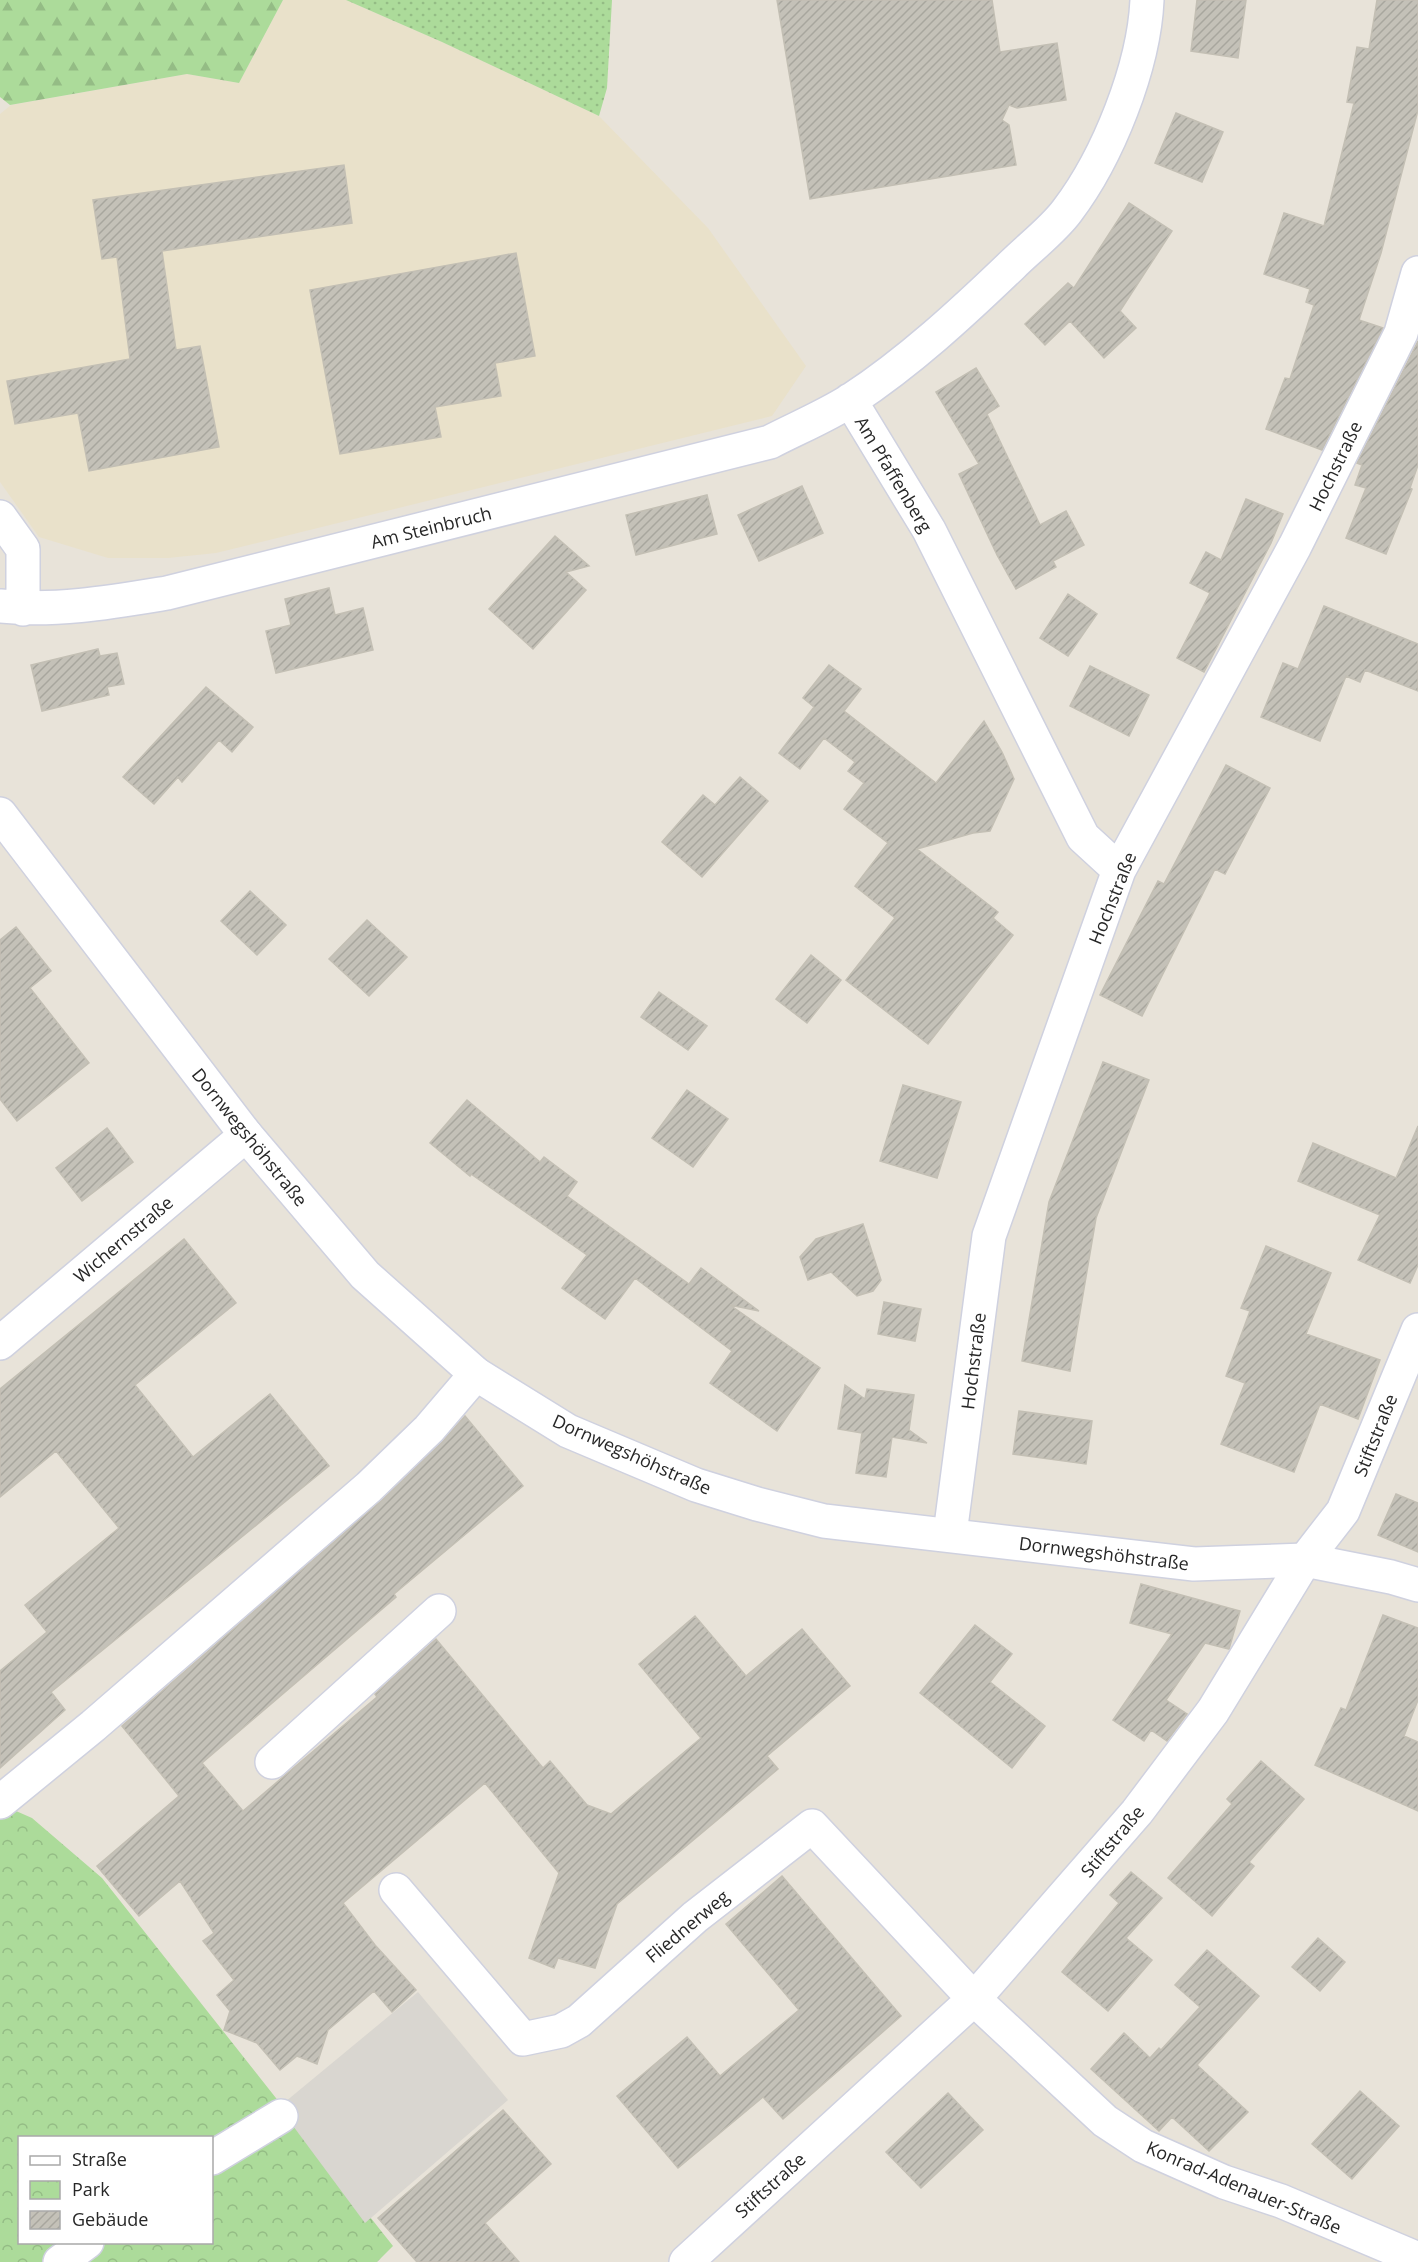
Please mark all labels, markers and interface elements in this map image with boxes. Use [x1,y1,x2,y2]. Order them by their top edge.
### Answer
street label: Am Pfaffenberg [850,412,938,537]
street label: Hochstraße [1303,417,1367,515]
street label: Am Steinbruch [368,500,494,554]
street label: Hochstraße [1083,848,1141,948]
street label: Dornwegshöhstraße [187,1063,313,1211]
street label: Wichernstraße [68,1190,178,1288]
street label: Hochstraße [955,1311,991,1411]
street label: Stiftstraße [1348,1390,1402,1480]
street label: Dornwegshöhstraße [549,1408,715,1500]
street label: Dornwegshöhstraße [1018,1531,1190,1575]
street label: Stiftstraße [1075,1800,1149,1882]
street label: Fliednerweg [640,1884,734,1968]
street label: Konrad-Adenauer-Straße [1143,2135,1345,2239]
legend [18,2136,213,2244]
text: Straße [72,2147,127,2171]
street label: Stiftstraße [730,2147,810,2223]
text: Park [72,2177,110,2201]
text: Gebäude [72,2207,148,2231]

